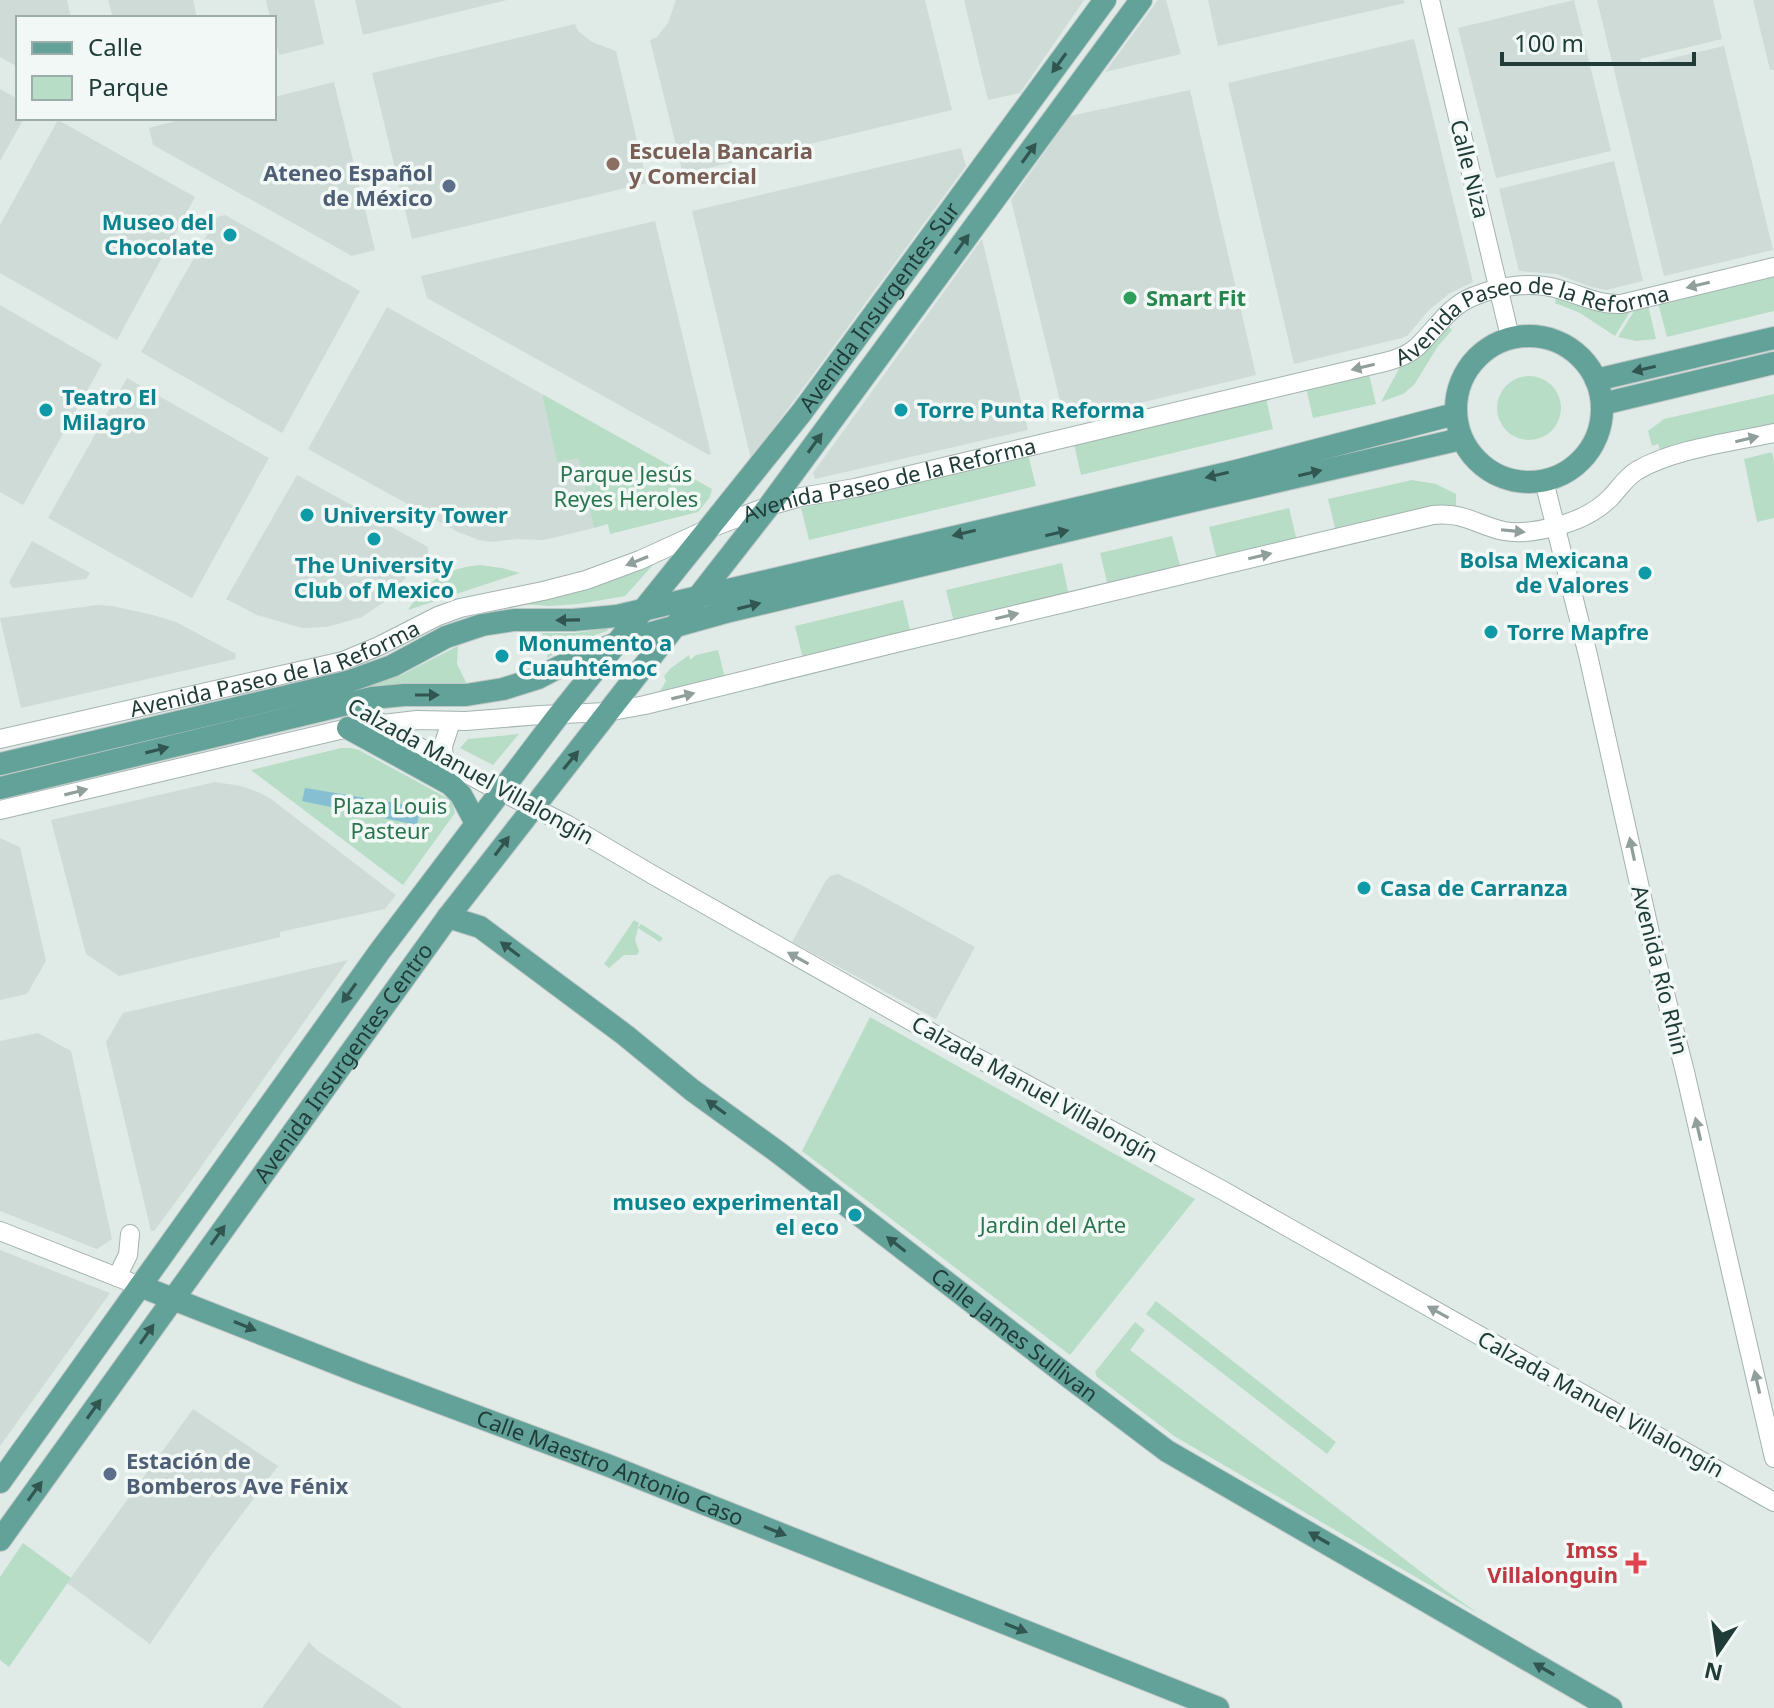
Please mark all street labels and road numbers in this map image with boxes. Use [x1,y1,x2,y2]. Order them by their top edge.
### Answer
street label: Calle Niza [1444,116,1498,221]
street label: Avenida Insurgentes Sur [791,195,966,417]
street label: Avenida Paseo de la Reforma [1390,269,1672,372]
street label: Avenida Paseo de la Reforma [738,430,1039,529]
street label: Avenida Paseo de la Reforma [127,612,424,723]
street label: Calzada Manuel Villalongín [343,690,600,851]
street label: Avenida Río Rhin [1625,882,1697,1058]
street label: Avenida Insurgentes Centro [246,936,439,1188]
street label: Calzada Manuel Villalongín [907,1008,1164,1169]
street label: Calle James Sullivan [925,1260,1105,1408]
street label: Calzada Manuel Villalongín [1473,1323,1730,1484]
street label: Calle Maestro Antonio Caso [473,1402,748,1532]

